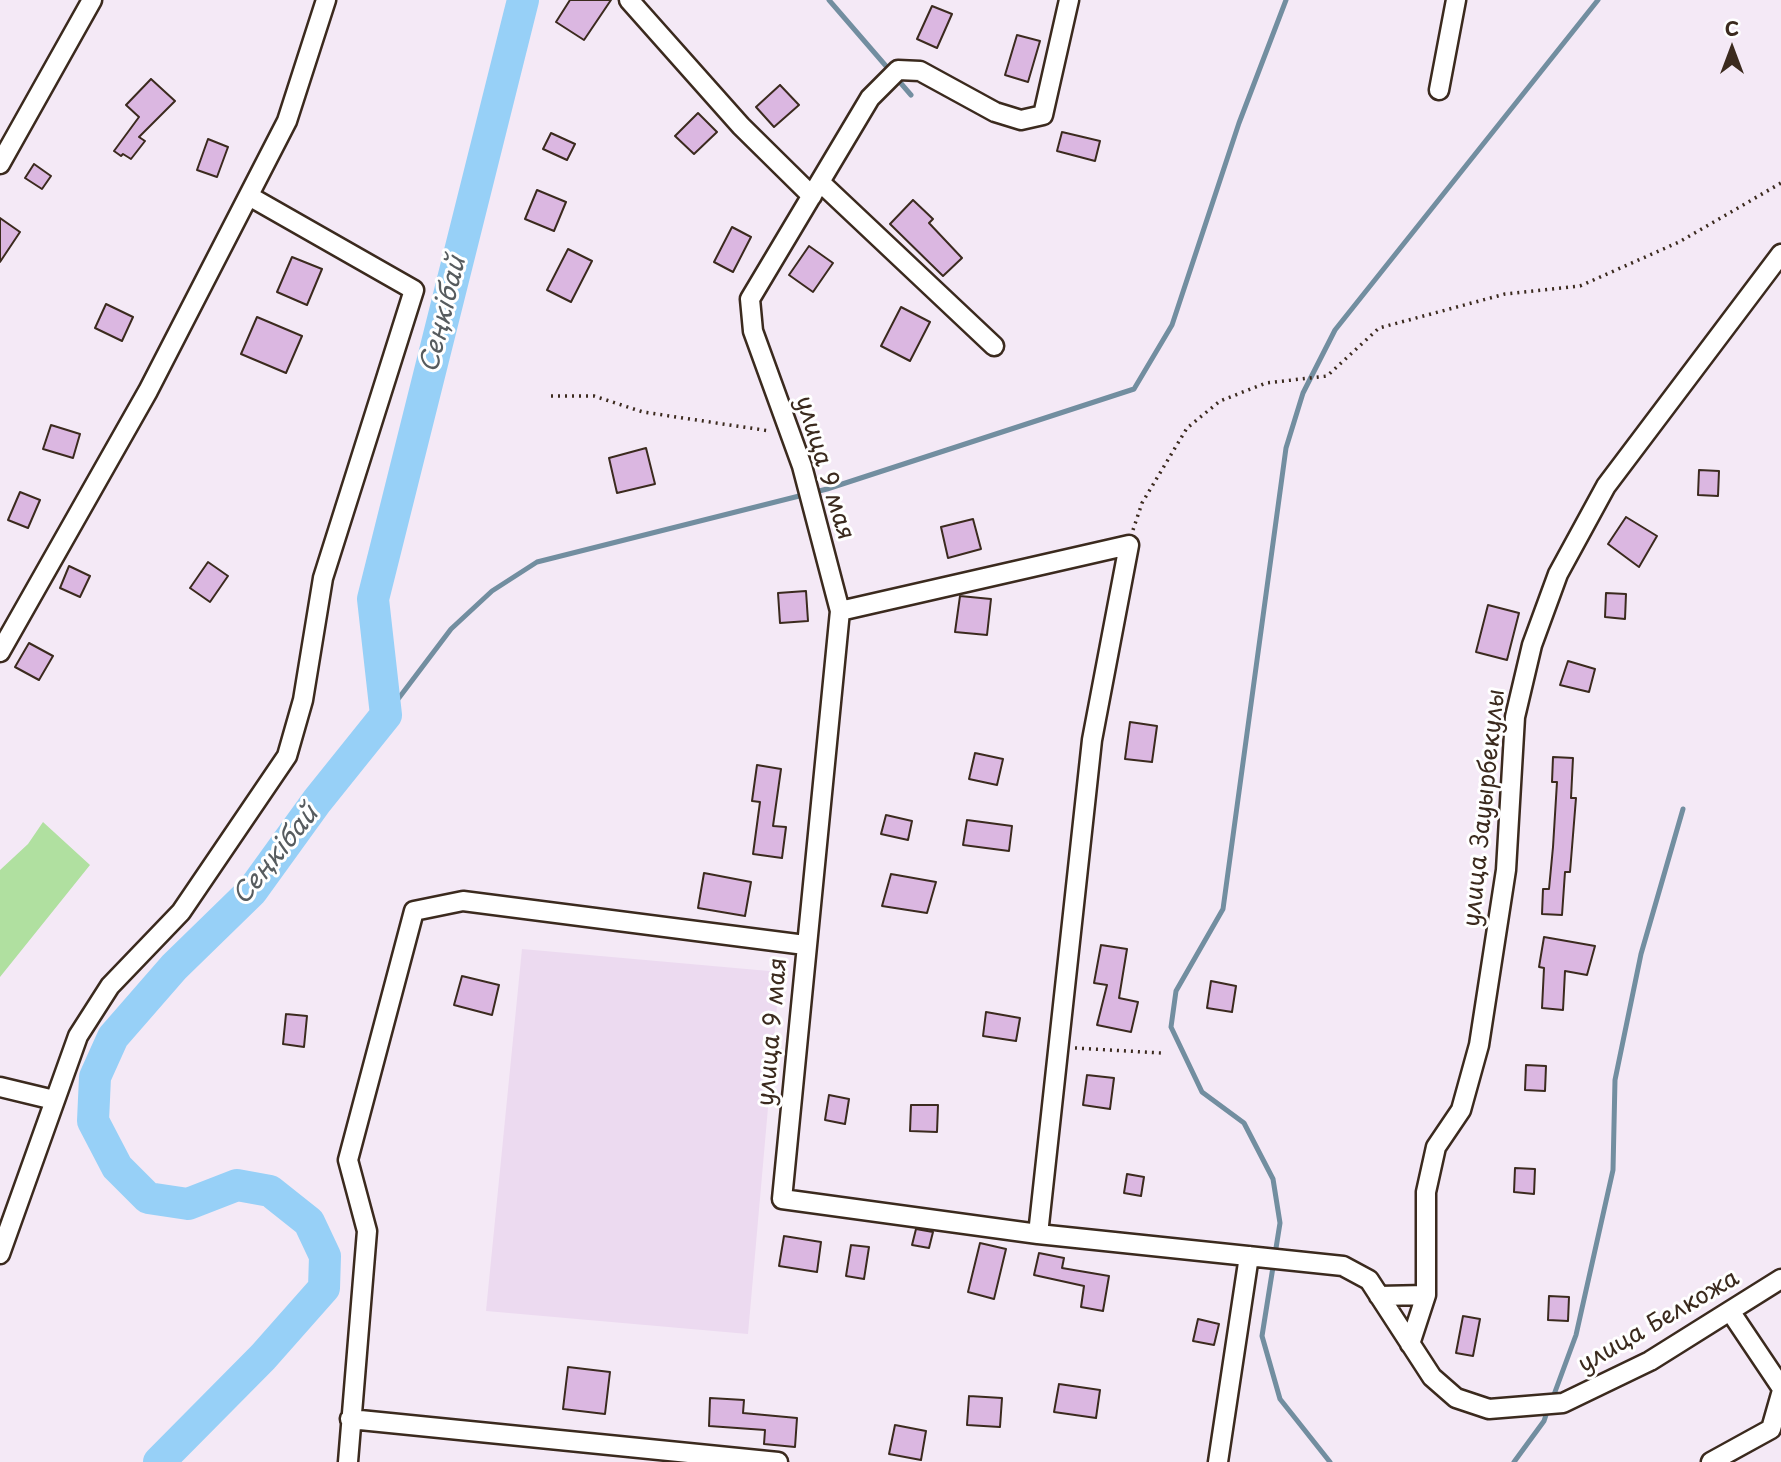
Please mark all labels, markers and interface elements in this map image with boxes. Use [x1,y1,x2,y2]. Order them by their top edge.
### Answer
north arrow [1697,14,1767,84]
text: С [1725,14,1739,42]
water label: Сеңкібай [415,254,473,376]
street label: улица 9 мая [788,393,860,543]
street label: улица Зауырбекулы [1458,688,1512,928]
water label: Сеңкібай [227,800,325,912]
street label: улица 9 мая [752,957,794,1107]
street label: улица Белкожа [1573,1264,1745,1380]

